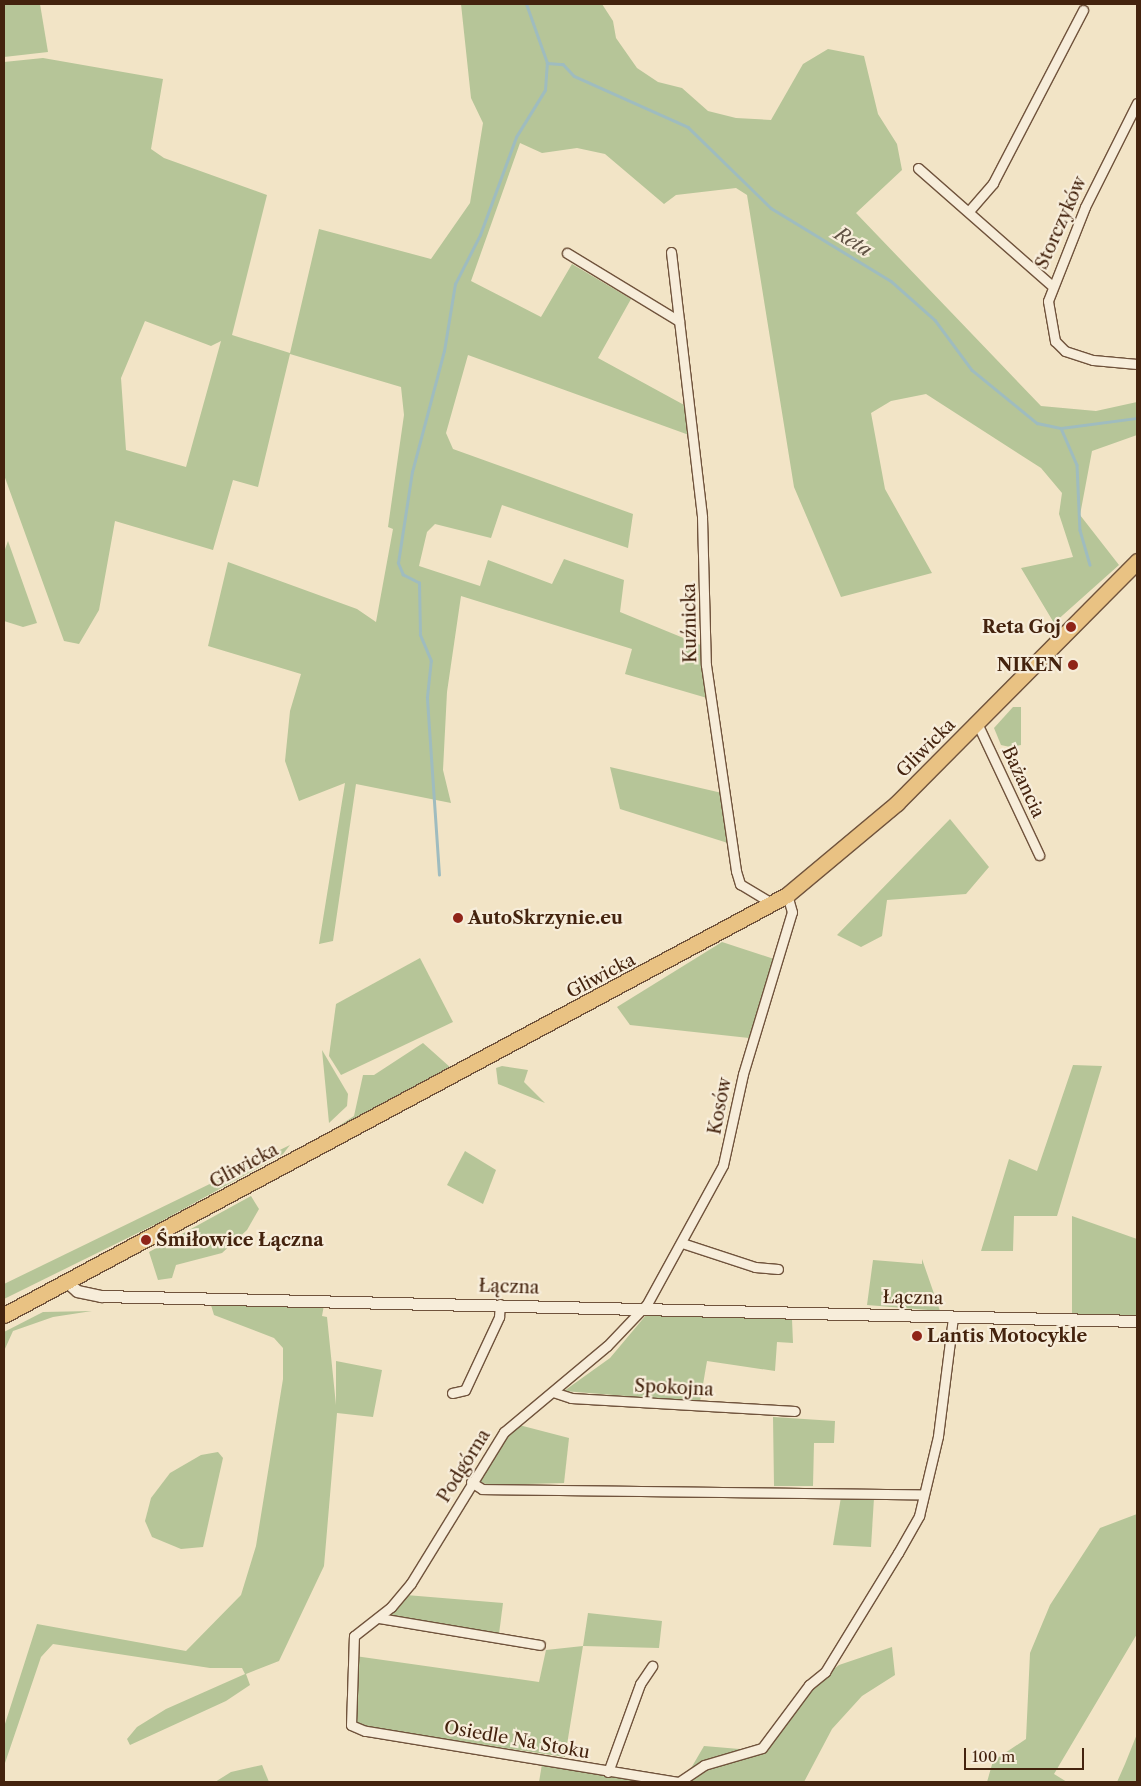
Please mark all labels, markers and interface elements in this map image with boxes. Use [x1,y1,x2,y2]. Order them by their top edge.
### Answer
street label: Storczyków [1031,173,1091,273]
water label: Reta [830,222,876,262]
street label: Kuźnicka [679,583,701,663]
place label: Reta Goj [982,616,1061,638]
marker: Reta Goj [1065,621,1077,633]
place label: NIKEN [997,654,1063,676]
marker: NIKEN [1067,659,1079,671]
street label: Gliwicka [892,714,960,782]
street label: Bażancia [997,743,1049,821]
place label: AutoSkrzynie.eu [468,907,623,929]
marker: AutoSkrzynie.eu [452,912,464,924]
street label: Gliwicka [563,949,639,1003]
street label: Kosów [704,1076,736,1136]
street label: Gliwicka [206,1139,282,1193]
place label: Śmiłowice Łączna [156,1229,324,1251]
marker: Śmiłowice Łączna [140,1234,152,1246]
street label: Łączna [478,1275,540,1299]
street label: Łączna [882,1287,944,1309]
place label: Lantis Motocykle [927,1325,1087,1347]
marker: Lantis Motocykle [911,1330,923,1342]
street label: Spokojna [634,1375,714,1401]
street label: Podgórna [433,1425,495,1507]
street label: Osiedle Na Stoku [442,1717,592,1763]
scale bar [966,1738,1086,1770]
text: 100 m [972,1747,1015,1766]

